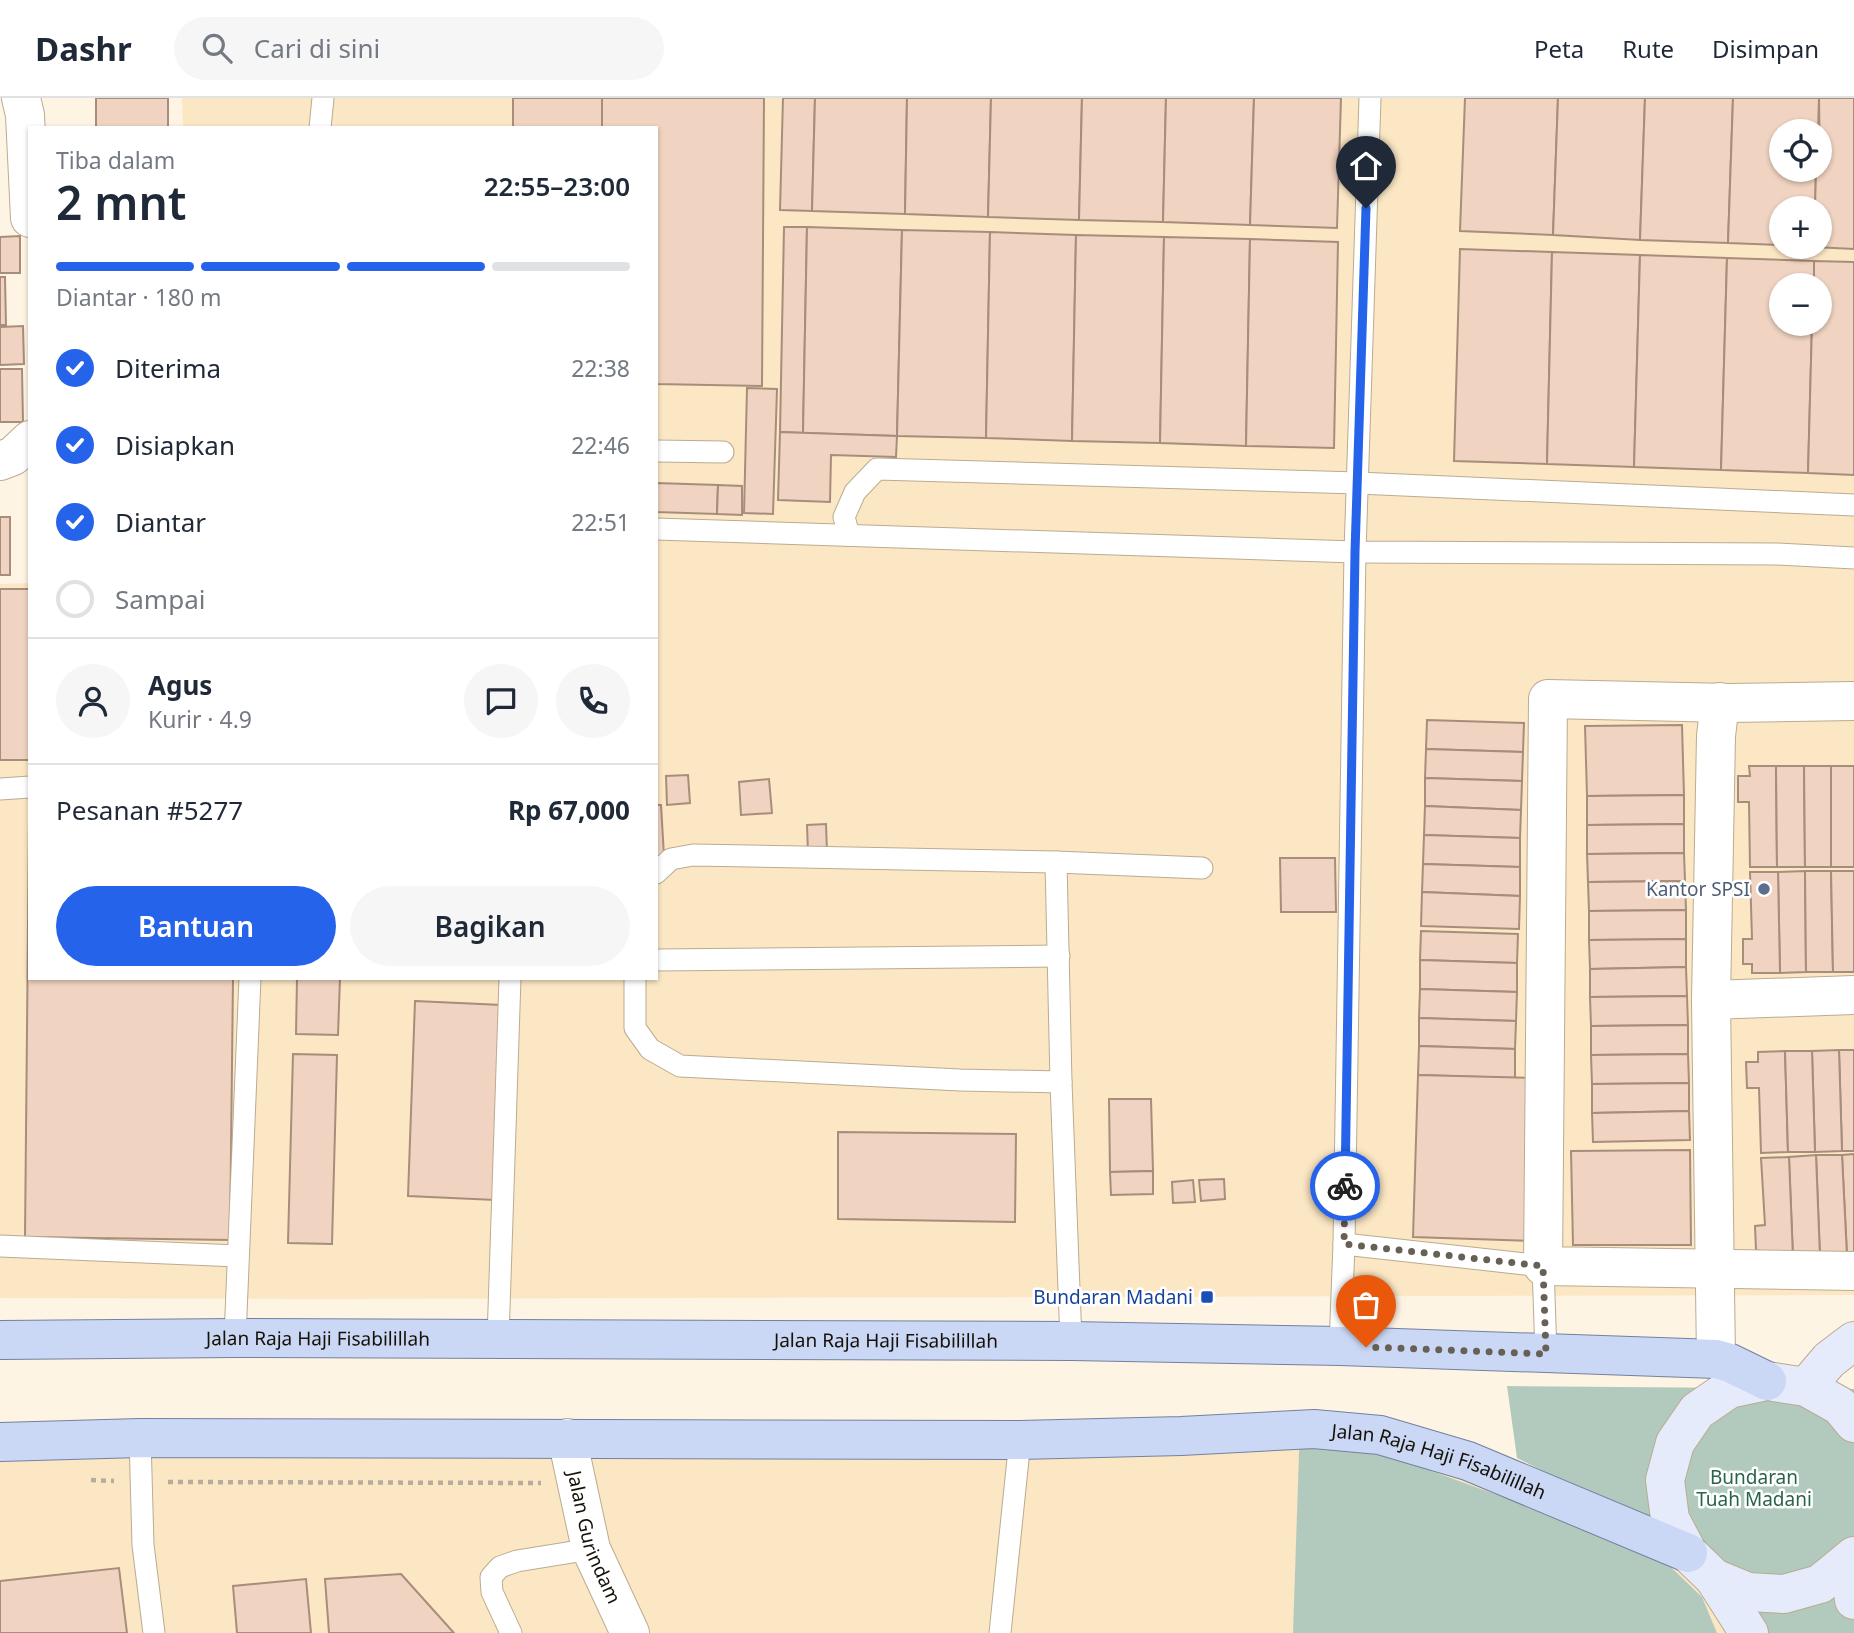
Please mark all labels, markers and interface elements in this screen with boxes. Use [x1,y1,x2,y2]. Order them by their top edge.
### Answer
search box [174,17,664,80]
text: Dashr [35,26,132,71]
icon: search [198,29,236,67]
text: Cari di sini [254,30,380,66]
text: Peta [1534,32,1584,65]
text: Rute [1622,32,1674,65]
text: Disimpan [1712,32,1819,65]
map controls [1769,119,1832,336]
button: locate [1769,119,1832,182]
pin [1336,136,1396,208]
text: Tiba dalam [56,144,175,176]
icon: home [1347,147,1385,185]
text: 22:55–23:00 [484,168,630,204]
text: 2 mnt [56,171,186,233]
button: + [1769,196,1832,259]
button: − [1769,273,1832,336]
text: Diantar · 180 m [56,281,222,313]
icon: check [56,349,94,387]
text: Diterima [115,350,221,386]
text: 22:38 [571,352,630,384]
icon: check [56,426,94,464]
text: Disiapkan [115,427,235,463]
text: 22:46 [571,429,630,461]
icon: check [56,503,94,541]
text: Diantar [115,504,206,540]
text: 22:51 [571,506,630,538]
text: Sampai [115,581,205,617]
button: person [56,664,130,738]
button: chat [464,664,538,738]
button: phone [556,664,630,738]
text: Agus [148,667,212,703]
text: Kurir · 4.9 [148,703,252,735]
text: Pesanan #5277 [56,792,243,828]
text: Rp 67,000 [508,792,630,828]
place label: Kantor SPSI [1646,876,1750,902]
marker: Kantor SPSI [1756,881,1772,897]
button: Bantuan [56,886,336,966]
button: Bagikan [350,886,630,966]
courier [1310,1151,1380,1221]
icon: bike [1326,1167,1364,1205]
pin [1336,1275,1396,1347]
place label: Bundaran Madani [1033,1284,1193,1310]
icon: bag [1347,1286,1385,1324]
marker: Bundaran Madani [1199,1289,1215,1305]
street label: Jalan Raja Haji Fisabilillah [204,1325,430,1352]
street label: Jalan Raja Haji Fisabilillah [772,1327,998,1354]
street label: Jalan Raja Haji Fisabilillah [1329,1417,1550,1505]
park label: Bundaran Tuah Madani [1696,1464,1812,1512]
street label: Jalan Gurindam [561,1466,627,1608]

